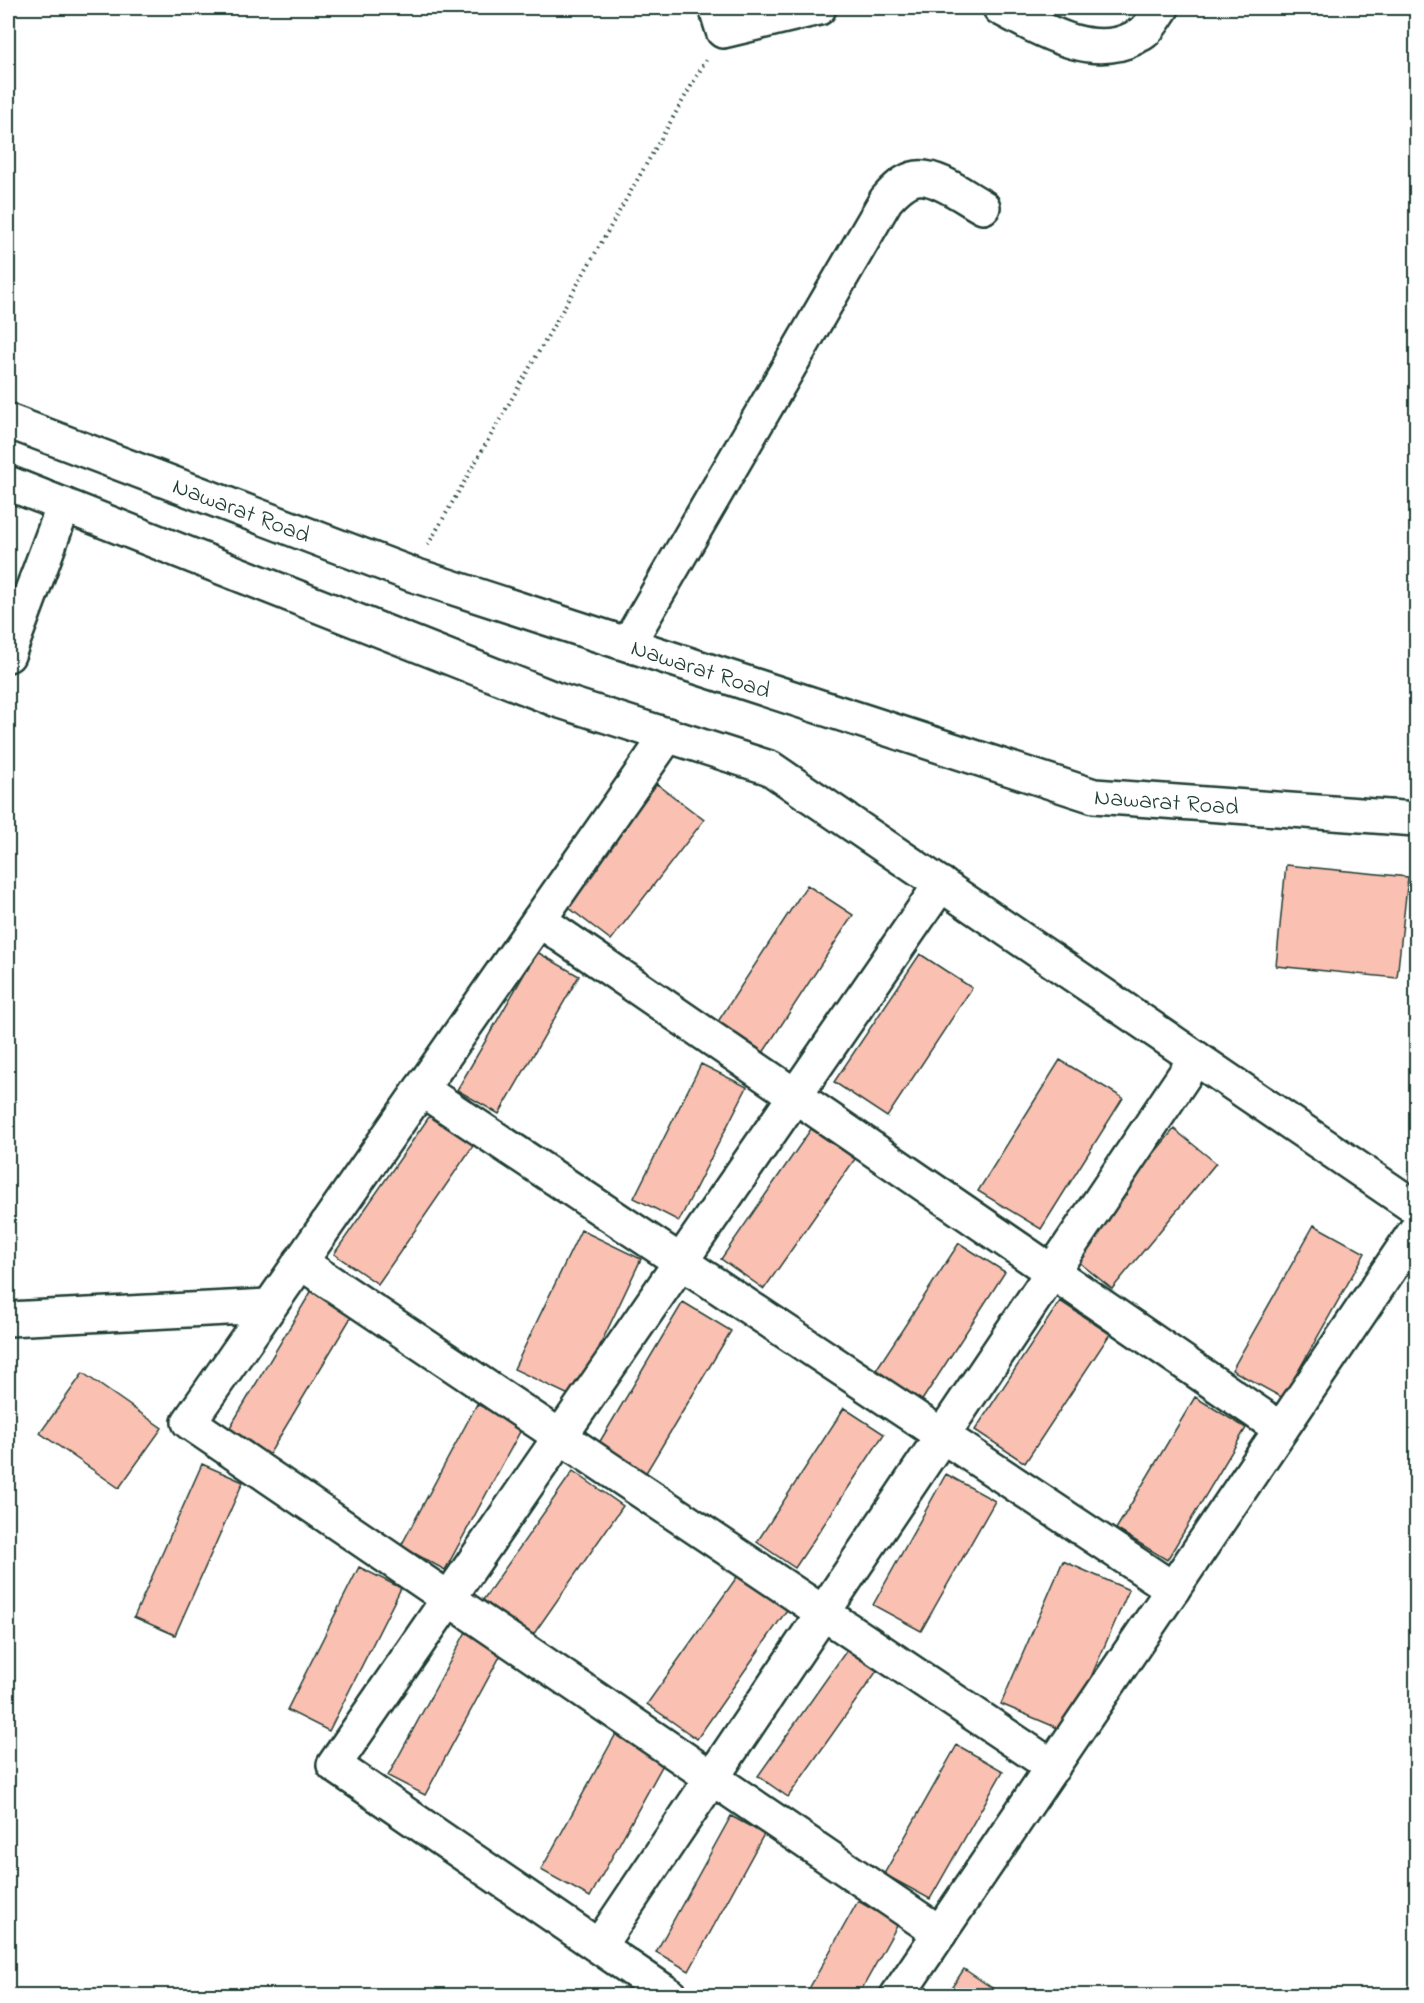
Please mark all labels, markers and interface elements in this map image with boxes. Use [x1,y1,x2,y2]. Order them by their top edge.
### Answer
street label: Nawarat Road [167,470,315,554]
street label: Nawarat Road [626,632,775,710]
street label: Nawarat Road [1093,781,1240,826]

